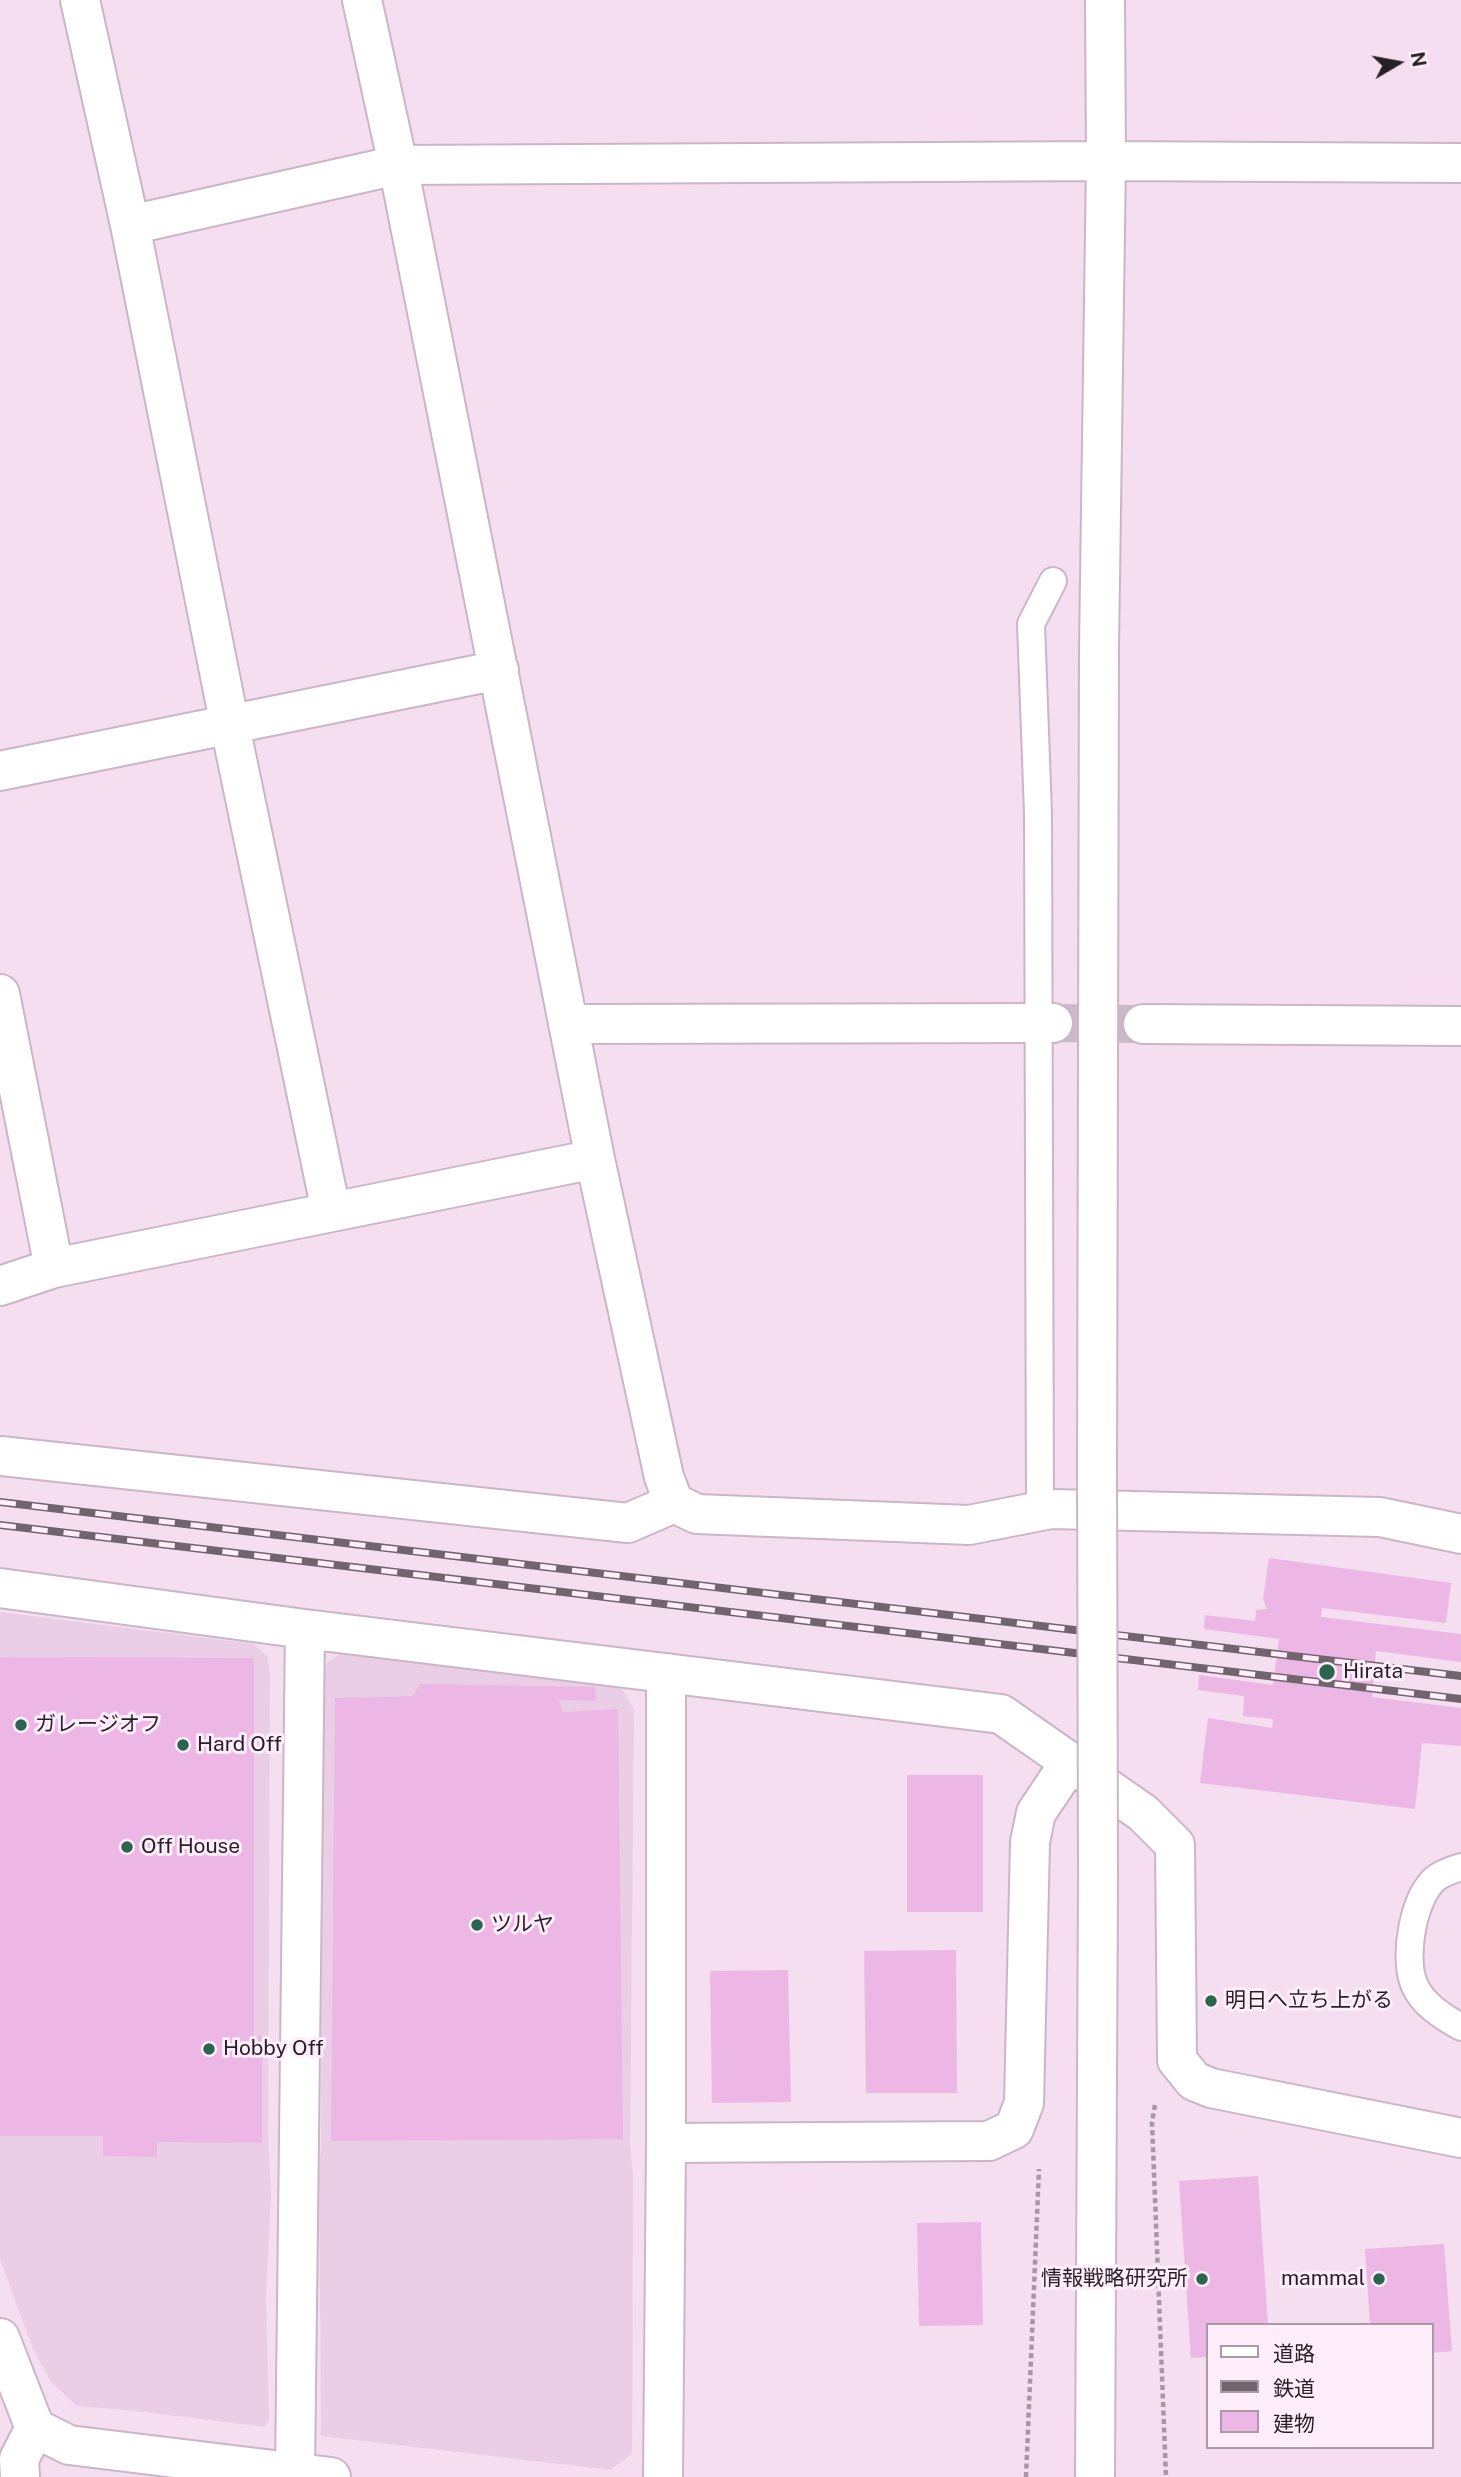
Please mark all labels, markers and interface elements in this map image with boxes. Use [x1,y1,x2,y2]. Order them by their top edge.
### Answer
north arrow [1363,28,1433,98]
text: N [1407,50,1431,69]
place label: Hirata [1343,1659,1403,1685]
marker: Hirata [1317,1662,1337,1682]
place label: ガレージオフ [35,1712,161,1738]
marker: ガレージオフ [13,1717,29,1733]
place label: Hard Off [197,1732,282,1758]
marker: Hard Off [175,1737,191,1753]
place label: Off House [141,1834,240,1860]
marker: Off House [119,1839,135,1855]
place label: ツルヤ [491,1912,554,1938]
marker: ツルヤ [469,1917,485,1933]
place label: 明日へ立ち上がる [1225,1988,1393,2014]
marker: 明日へ立ち上がる [1203,1993,1219,2009]
place label: Hobby Off [223,2036,324,2062]
marker: Hobby Off [201,2041,217,2057]
place label: 情報戦略研究所 [1041,2266,1188,2292]
place label: mammal [1281,2266,1365,2292]
marker: 情報戦略研究所 [1194,2271,1210,2287]
marker: mammal [1371,2271,1387,2287]
legend [1206,2323,1433,2449]
text: 道路 [1273,2341,1315,2366]
text: 鉄道 [1273,2376,1315,2401]
text: 建物 [1273,2411,1315,2436]

